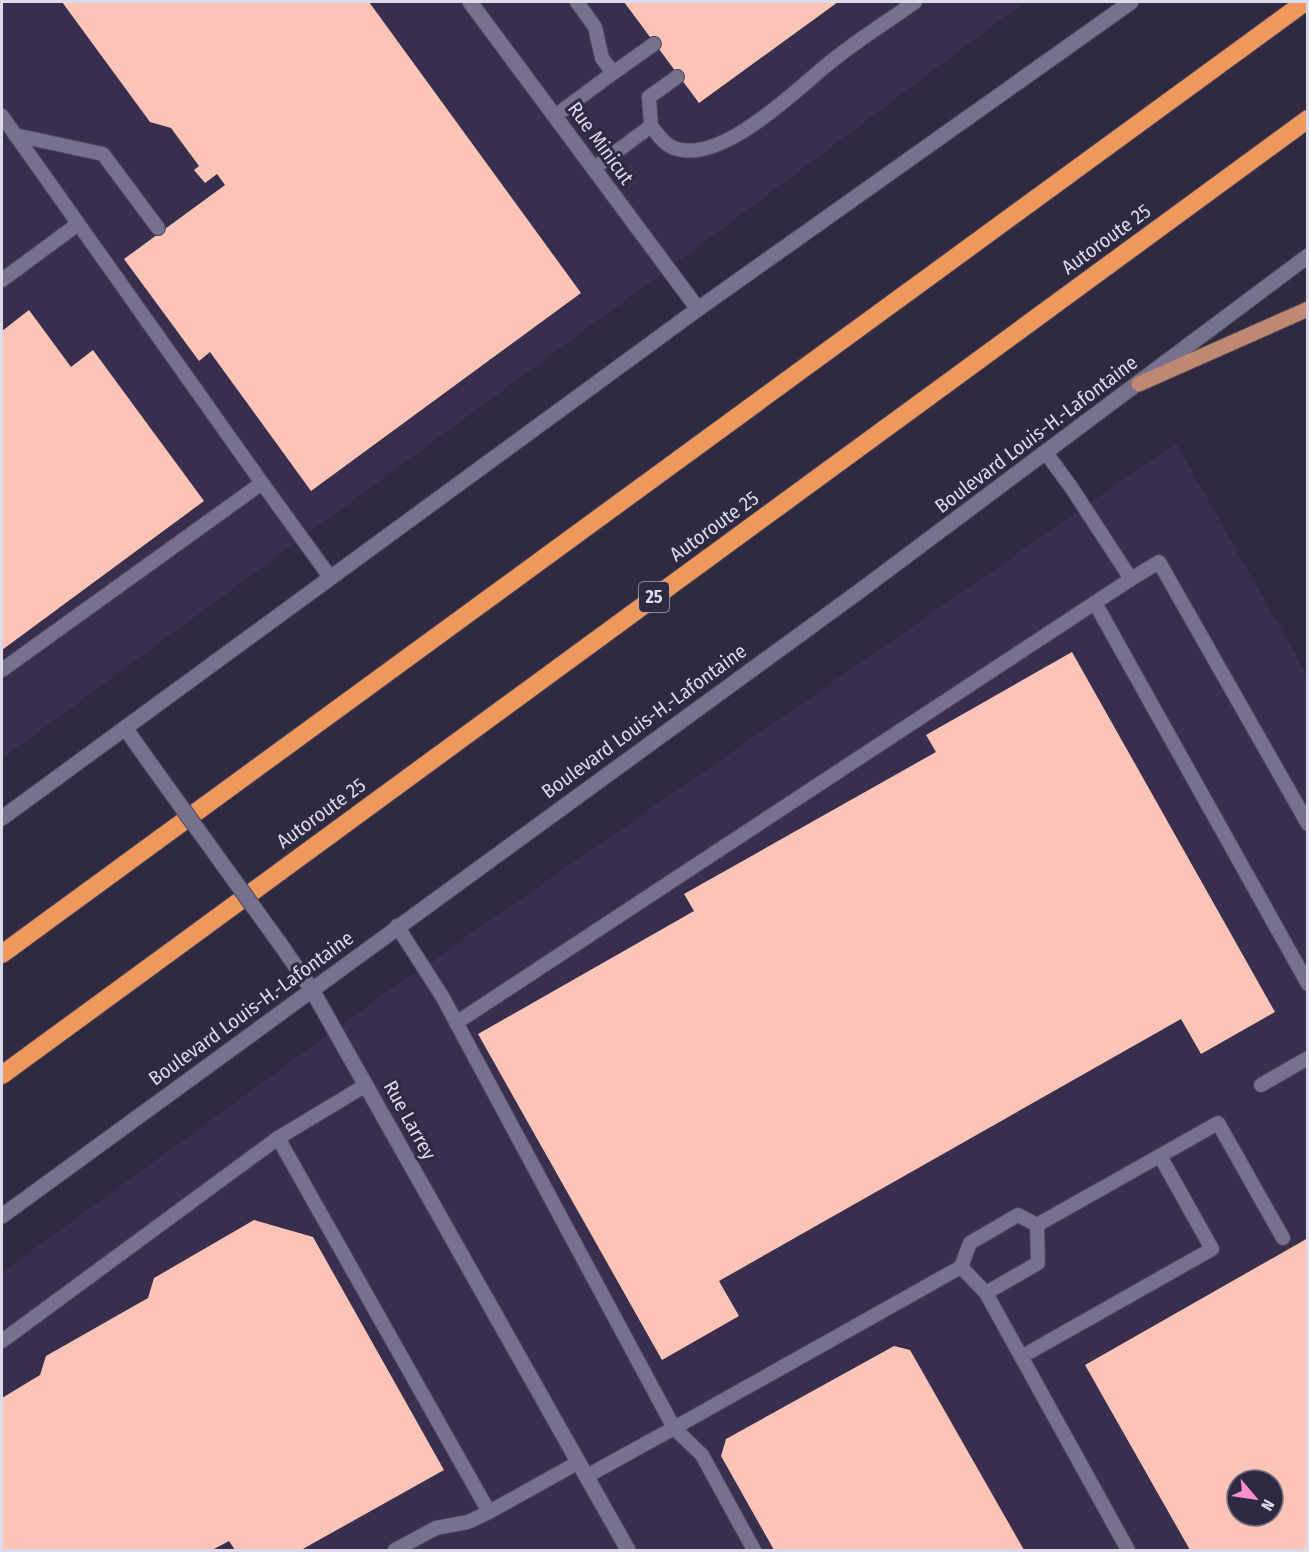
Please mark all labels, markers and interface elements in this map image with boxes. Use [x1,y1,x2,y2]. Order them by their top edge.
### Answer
street label: Rue Minicut [563,97,639,189]
street label: Autoroute 25 [1057,199,1155,279]
street label: Boulevard Louis-H.-Lafontaine [930,350,1142,518]
street label: Autoroute 25 [665,486,763,566]
road number: 25 [639,582,669,612]
street label: Boulevard Louis-H.-Lafontaine [537,639,751,803]
street label: Autoroute 25 [272,773,370,853]
street label: Boulevard Louis-H.-Lafontaine [144,926,358,1090]
street label: Rue Larrey [379,1076,442,1164]
north arrow [1225,1468,1285,1528]
text: N [1257,1496,1278,1514]

